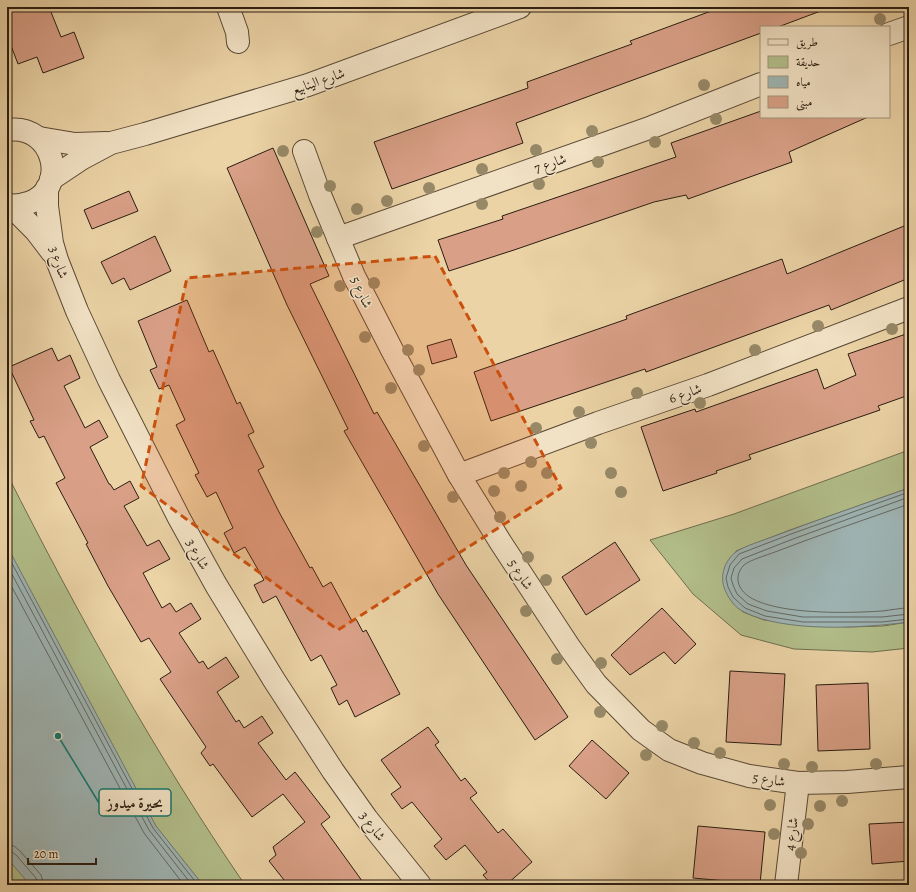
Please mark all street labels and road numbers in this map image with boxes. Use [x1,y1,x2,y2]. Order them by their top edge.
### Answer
street label: شارع الينابيع [289,63,349,103]
street label: شارع 7 [531,149,570,180]
street label: شارع 3 [42,244,73,282]
street label: شارع 5 [344,273,377,312]
street label: شارع 6 [666,379,705,410]
street label: شارع 3 [180,535,214,574]
street label: شارع 5 [502,555,538,594]
street label: شارع 5 [751,768,787,793]
street label: شارع 3 [354,807,390,846]
street label: شارع 4 [780,816,805,852]

